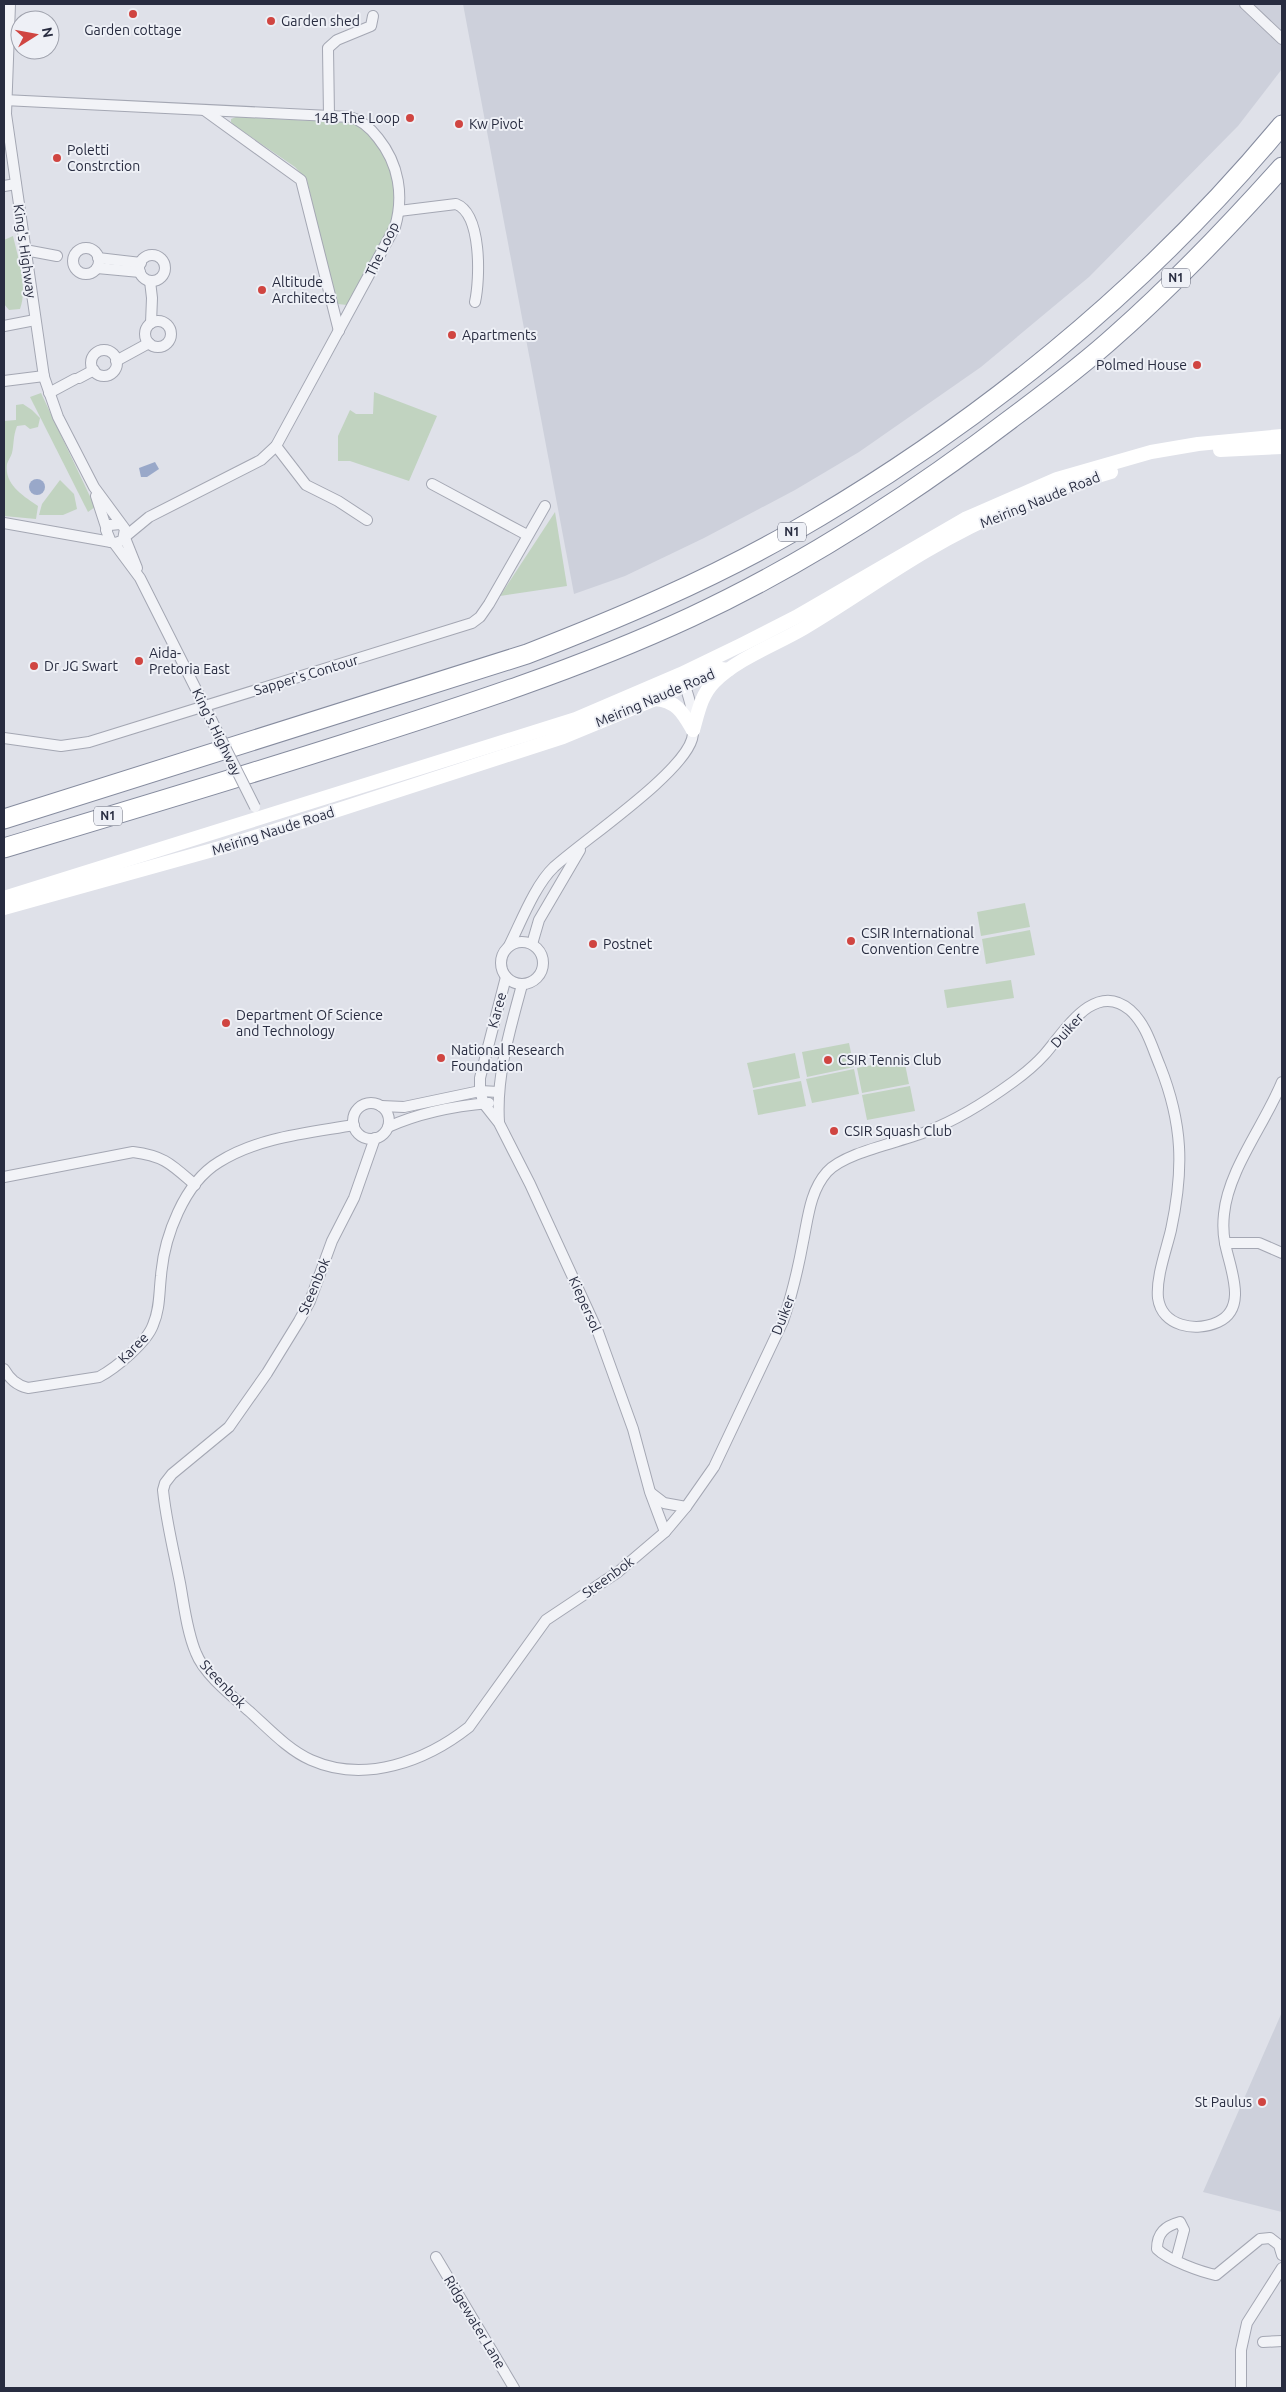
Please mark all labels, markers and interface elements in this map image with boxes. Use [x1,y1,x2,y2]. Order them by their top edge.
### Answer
marker: Garden cottage [127,8,139,20]
north arrow [10,10,60,60]
place label: Garden shed [281,13,360,29]
marker: Garden shed [265,15,277,27]
place label: Garden cottage [84,22,182,38]
text: N [39,26,57,39]
place label: 14B The Loop [314,110,400,126]
marker: 14B The Loop [404,112,416,124]
place label: Kw Pivot [469,116,524,132]
marker: Kw Pivot [453,118,465,130]
place label: Poletti Constrction [67,142,140,174]
marker: Poletti Constrction [51,152,63,164]
street label: King's Highway [10,203,40,299]
street label: The Loop [362,219,402,279]
road number: N1 [1162,268,1190,288]
place label: Altitude Architects [272,274,336,306]
marker: Altitude Architects [256,284,268,296]
place label: Apartments [462,327,537,343]
marker: Apartments [446,329,458,341]
place label: Polmed House [1096,357,1187,373]
marker: Polmed House [1191,359,1203,371]
street label: Meiring Naude Road [978,469,1102,531]
road number: N1 [778,522,806,542]
place label: Aida- Pretoria East [149,645,230,677]
street label: Sapper's Contour [252,651,361,698]
marker: Aida- Pretoria East [133,655,145,667]
place label: Dr JG Swart [44,658,118,674]
marker: Dr JG Swart [28,660,40,672]
street label: Meiring Naude Road [593,666,717,730]
street label: King's Highway [189,686,245,778]
street label: Meiring Naude Road [210,804,336,858]
road number: N1 [94,806,122,826]
place label: CSIR International Convention Centre [861,925,979,957]
marker: CSIR International Convention Centre [845,935,857,947]
place label: Postnet [603,936,653,952]
marker: Postnet [587,938,599,950]
street label: Karee [485,990,509,1030]
place label: Department Of Science and Technology [236,1007,383,1039]
street label: Duiker [1047,1009,1087,1051]
marker: Department Of Science and Technology [220,1017,232,1029]
place label: National Research Foundation [451,1042,565,1074]
marker: National Research Foundation [435,1052,447,1064]
place label: CSIR Tennis Club [838,1052,942,1068]
marker: CSIR Tennis Club [822,1054,834,1066]
place label: CSIR Squash Club [844,1123,952,1139]
marker: CSIR Squash Club [828,1125,840,1137]
street label: Steenbok [295,1255,333,1317]
street label: Kiepersol [566,1274,604,1335]
street label: Duiker [768,1292,798,1337]
street label: Karee [115,1329,151,1367]
street label: Steenbok [579,1553,637,1601]
street label: Steenbok [197,1657,249,1711]
place label: St Paulus [1195,2094,1252,2110]
marker: St Paulus [1256,2096,1268,2108]
street label: Ridgewater Lane [441,2272,509,2372]

